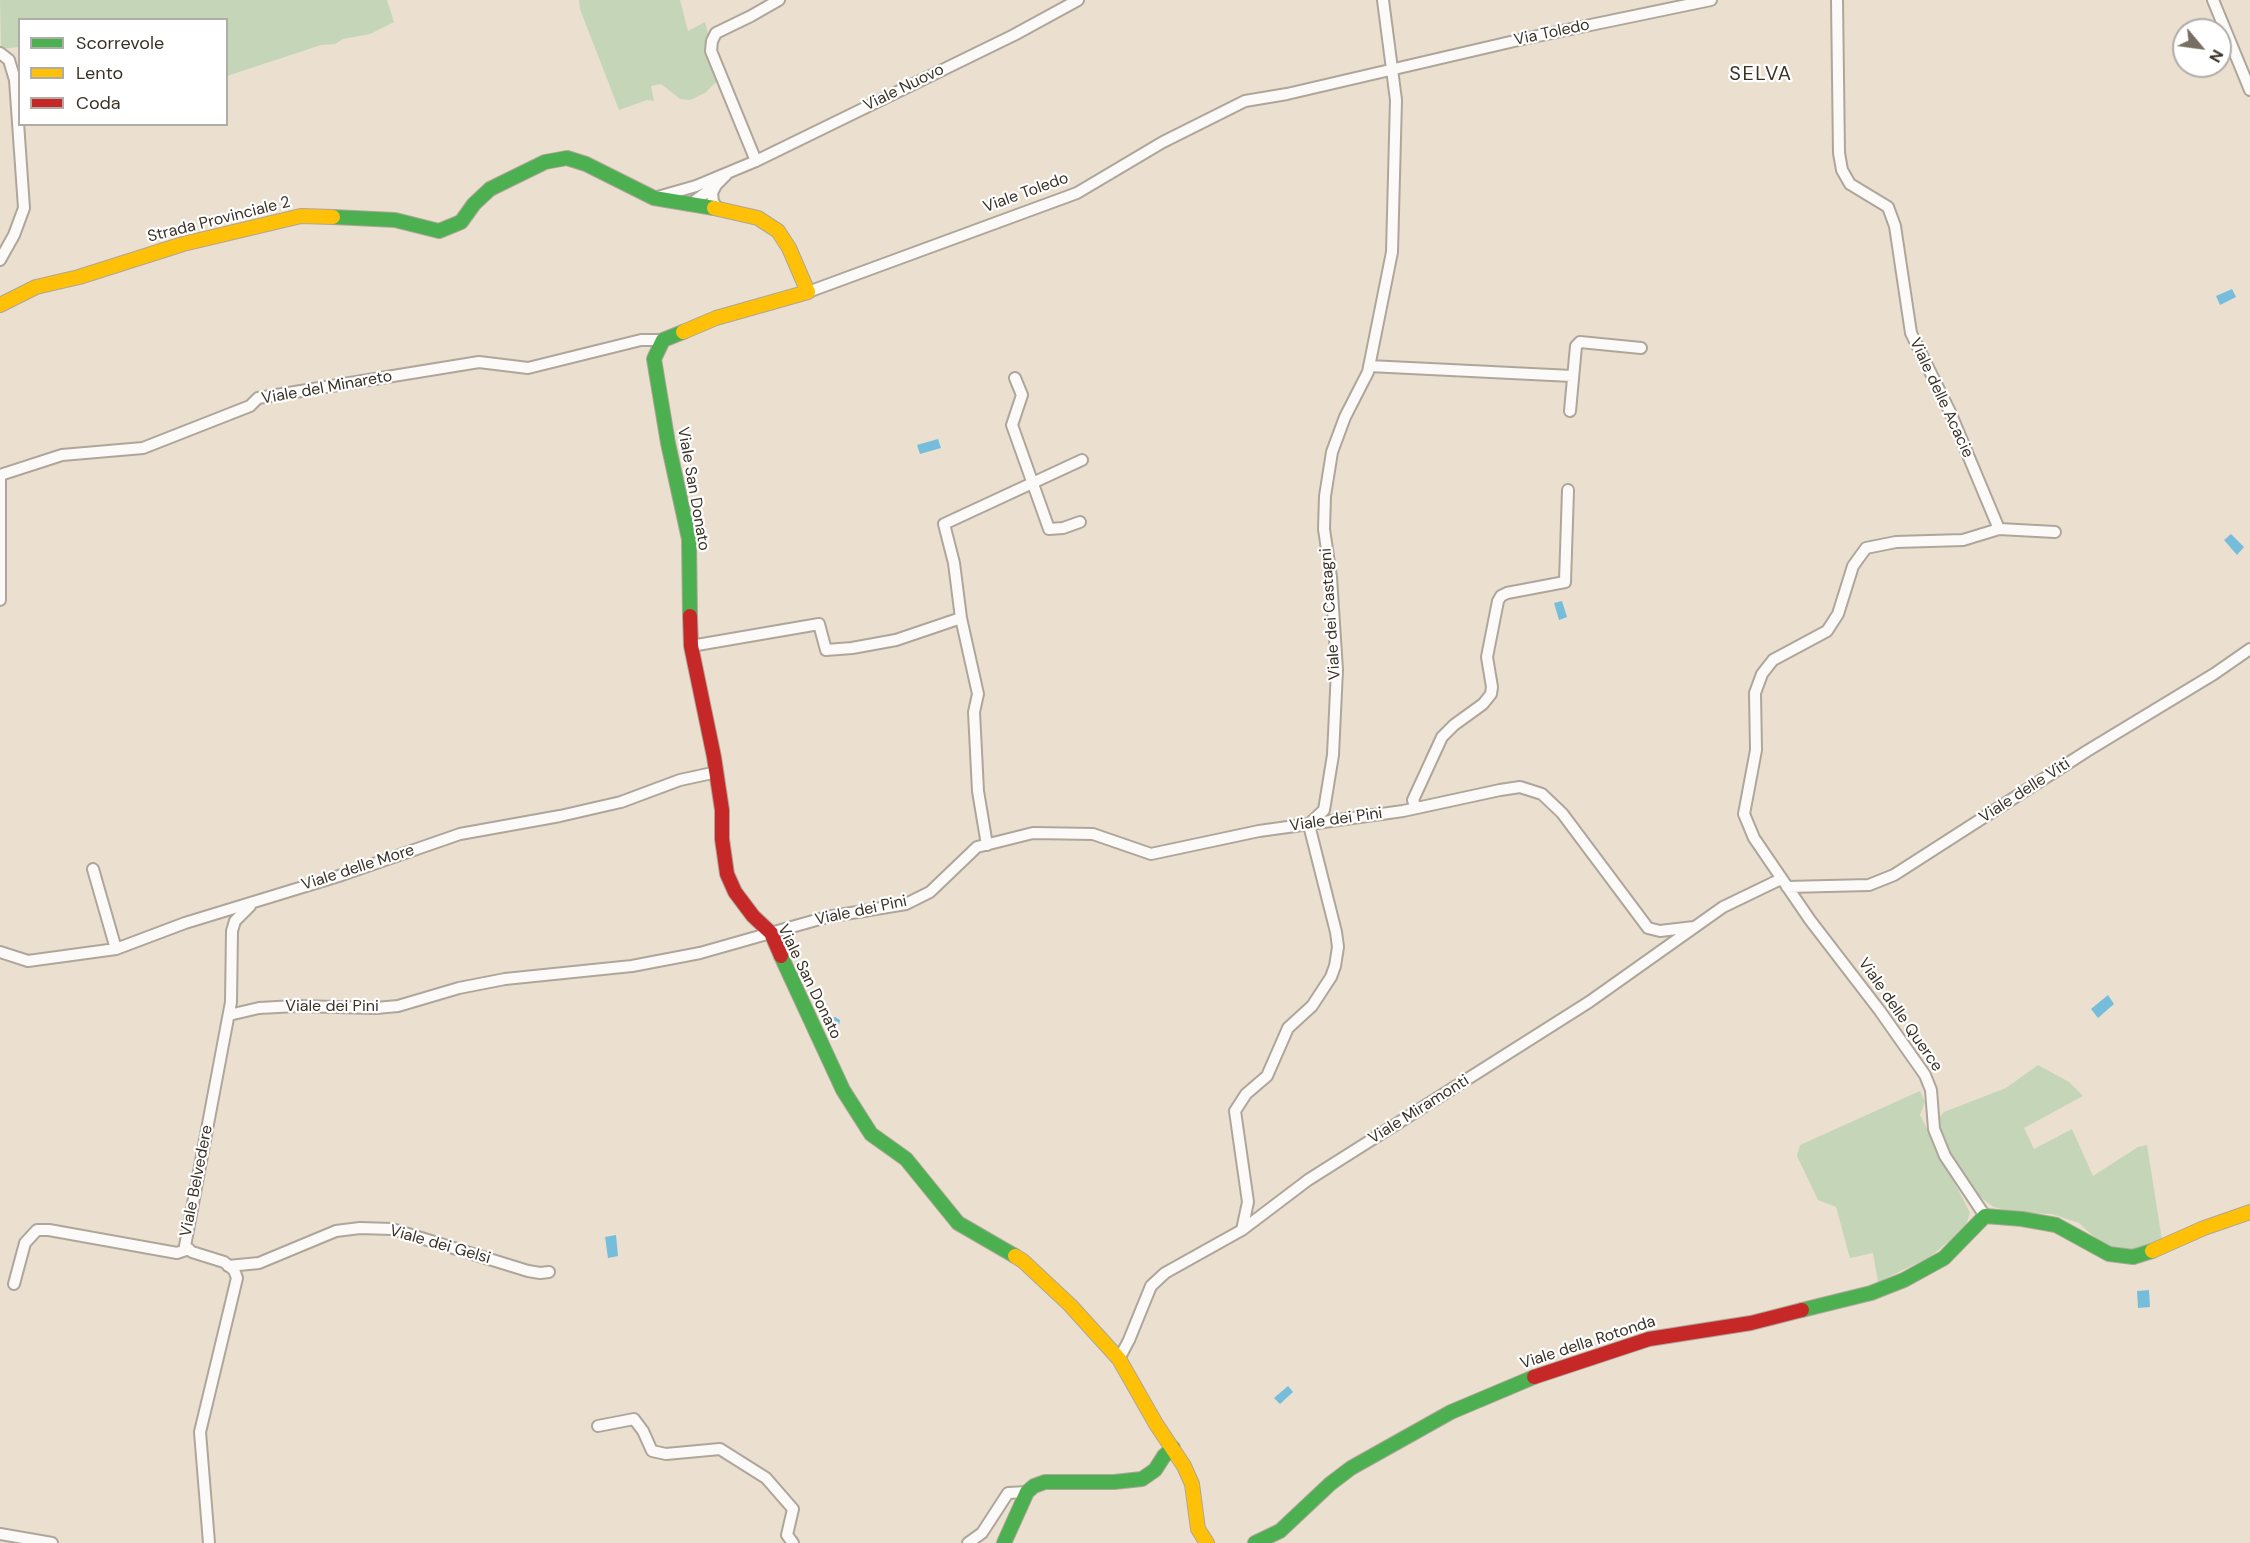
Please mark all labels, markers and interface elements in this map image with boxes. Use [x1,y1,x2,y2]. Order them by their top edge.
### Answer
street label: Via Toledo [1512,16,1592,50]
legend [18,18,228,126]
north arrow [2172,18,2232,78]
text: Scorrevole [76,31,164,55]
text: N [2204,46,2228,66]
street label: Viale Nuovo [861,60,947,116]
text: Lento [76,61,123,85]
district label: SELVA [1729,63,1793,87]
text: Coda [76,91,121,115]
street label: Viale Toledo [981,169,1071,217]
street label: Strada Provinciale 2 [146,193,292,247]
street label: Viale delle Acacie [1905,335,1977,461]
street label: Viale del Minareto [260,367,394,409]
street label: Viale San Donato [673,426,713,552]
street label: Viale dei Castagni [1317,547,1345,681]
street label: Viale delle Viti [1976,755,2074,827]
street label: Viale dei Pini [1288,804,1384,836]
street label: Viale delle More [299,841,417,895]
street label: Viale dei Pini [813,892,909,930]
street label: Viale San Donato [773,921,845,1043]
street label: Viale delle Querce [1854,955,1946,1075]
street label: Viale dei Pini [285,997,379,1017]
street label: Viale Miramonti [1365,1071,1473,1149]
street label: Viale Belvedere [177,1124,217,1238]
street label: Viale dei Gelsi [387,1221,493,1269]
street label: Viale della Rotonda [1518,1312,1658,1374]

